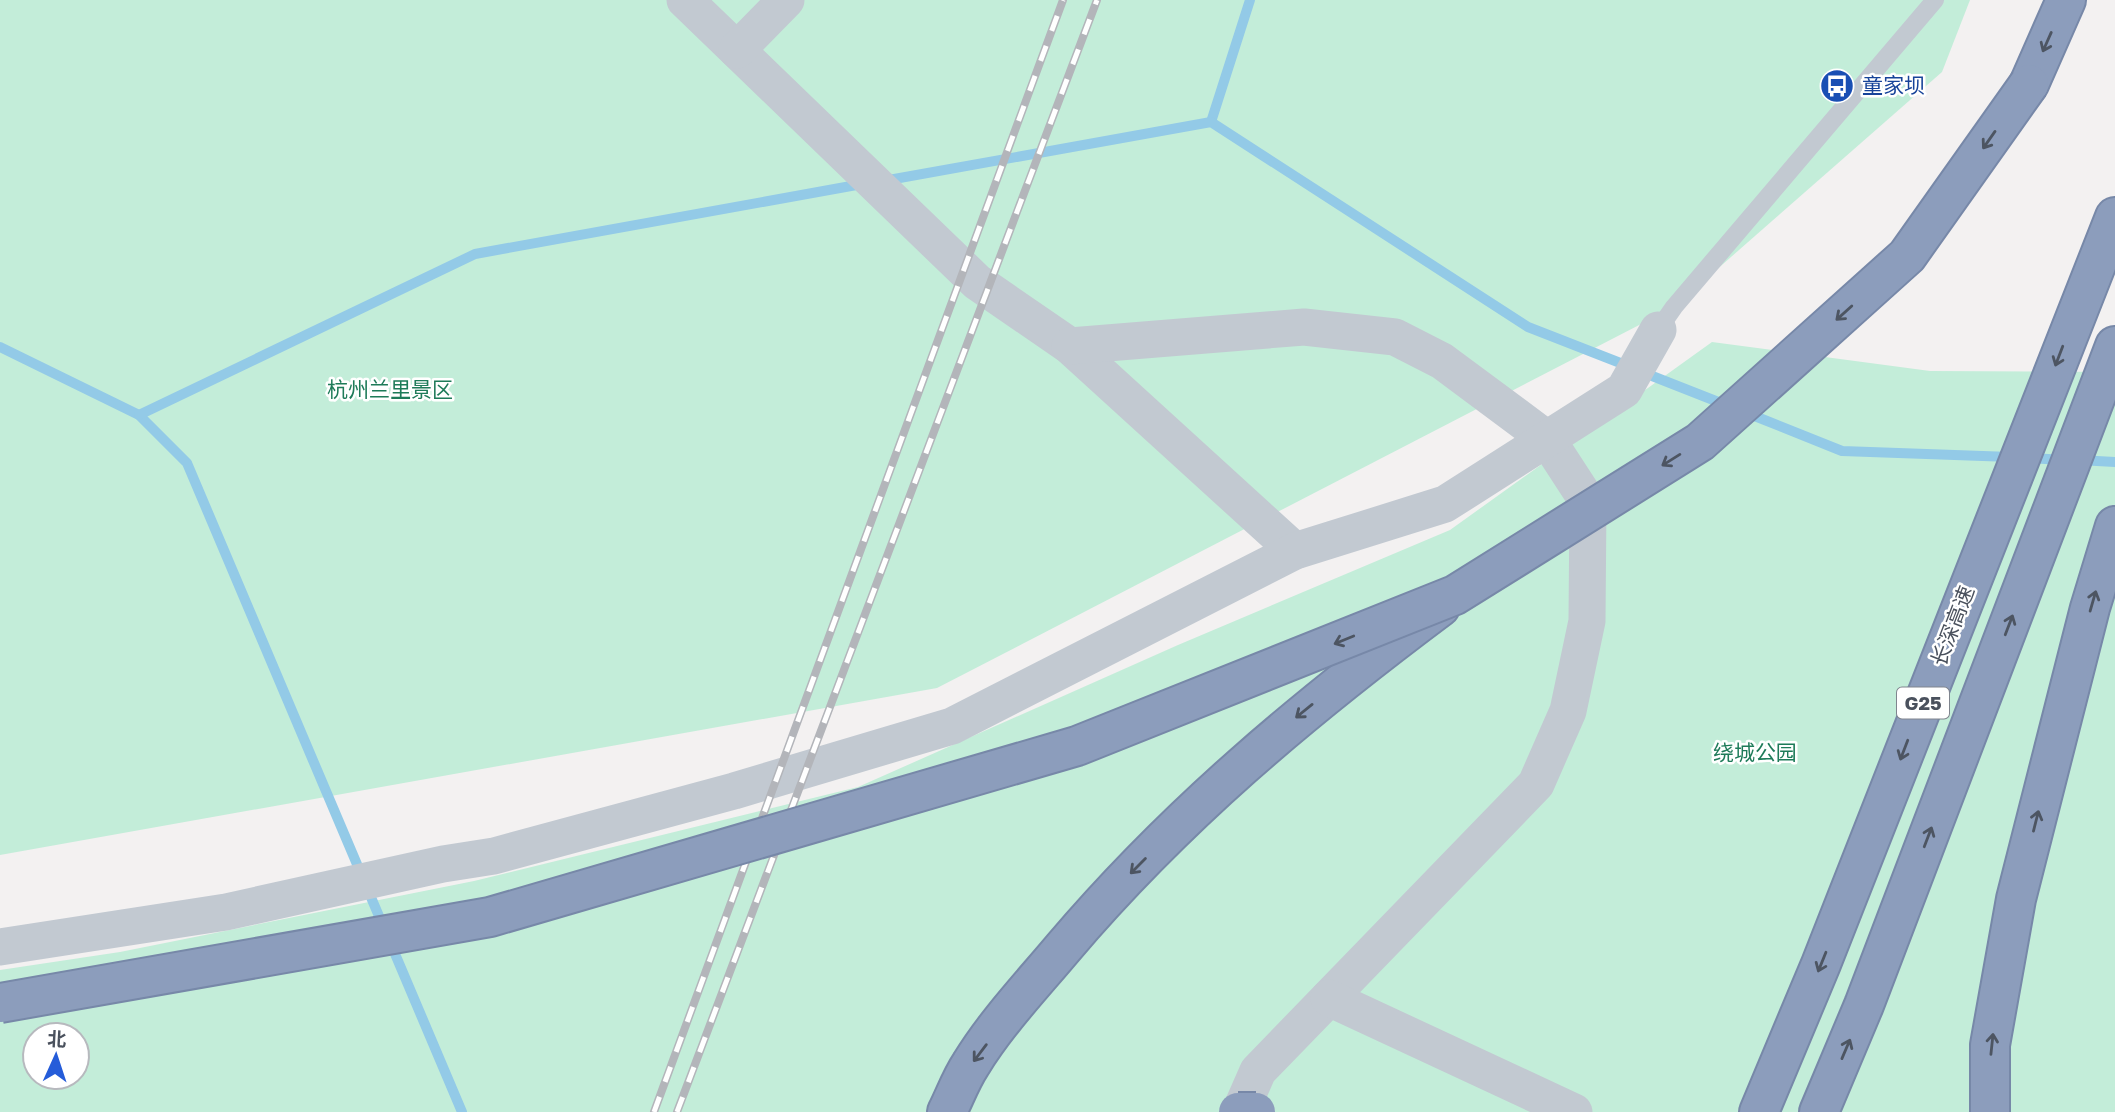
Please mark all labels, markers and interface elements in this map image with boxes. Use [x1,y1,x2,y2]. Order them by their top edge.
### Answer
one-way arrow [2040,31,2053,52]
bus stop icon: 童家坝 [1818,67,1856,105]
place label: 童家坝 [1862,72,1925,98]
one-way arrow [1982,130,1996,149]
one-way arrow [1835,305,1853,321]
one-way arrow [2051,345,2064,366]
park label: 杭州兰里景区 [327,376,453,402]
one-way arrow [1662,453,1681,468]
street label: 长深高速 [1925,582,1979,670]
one-way arrow [2087,590,2100,612]
one-way arrow [2004,614,2016,636]
one-way arrow [1334,634,1355,647]
road number: G25 [1897,688,1949,718]
one-way arrow [1295,703,1313,719]
park label: 绕城公园 [1713,739,1797,765]
one-way arrow [1897,739,1910,761]
one-way arrow [2030,810,2043,833]
one-way arrow [1923,827,1936,849]
one-way arrow [1129,857,1146,874]
one-way arrow [1814,951,1827,973]
north arrow [21,1021,91,1091]
text: 北 [47,1027,67,1051]
one-way arrow [1985,1033,1998,1056]
one-way arrow [1840,1039,1853,1061]
one-way arrow [972,1043,987,1061]

